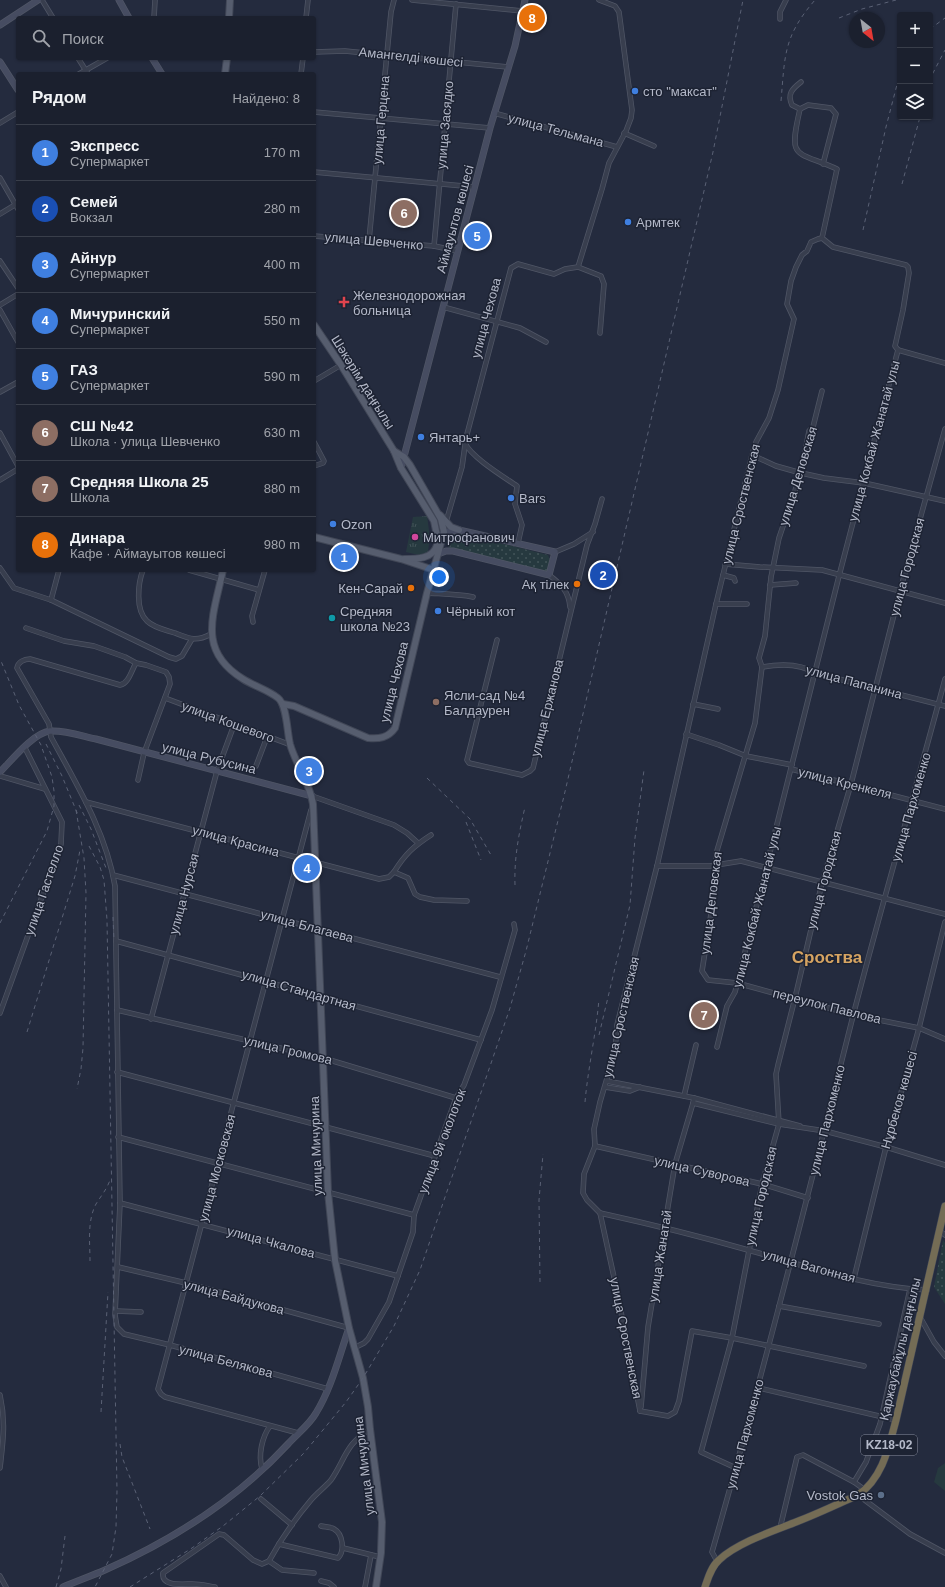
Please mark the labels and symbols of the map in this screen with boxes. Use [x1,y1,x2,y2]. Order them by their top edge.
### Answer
pin: 8 [519,3,545,33]
north arrow [849,12,885,48]
street label: Амангелді көшесі [358,44,464,70]
street label: улица Герцена [370,74,392,165]
street label: улица Засядко [434,80,456,170]
place label: сто "максат" [643,84,717,99]
marker: сто "максат" [630,86,640,96]
street label: улица Тельмана [507,110,606,150]
street label: Аймауытов көшесі [433,163,477,275]
pin: 6 [391,198,417,228]
place label: Армтек [636,215,680,230]
marker: Армтек [623,217,633,227]
pin: 5 [464,221,490,251]
street label: улица Шевченко [324,229,424,253]
street label: улица Чехова [468,275,504,360]
place label: Железнодорожная больница [353,288,466,318]
marker: Железнодорожная больница [338,296,350,308]
street label: Шәкәрім даңғылы [328,332,398,432]
street label: улица Кокбай Жанатай улы [845,359,903,523]
street label: улица Деповская [776,424,820,528]
place label: Янтарь+ [429,430,480,445]
marker: Янтарь+ [416,432,426,442]
street label: улица Сроственская [719,442,763,566]
place label: Bars [519,491,546,506]
marker: Bars [506,493,516,503]
street label: улица Городская [887,516,927,618]
place label: Ozon [341,517,372,532]
marker: Ozon [328,519,338,529]
place label: Митрофанович [423,530,515,545]
marker: Митрофанович [410,532,420,542]
pin: 1 [331,542,357,572]
pin: 2 [590,560,616,590]
your location [429,567,449,587]
place label: Ақ тілек [522,577,569,592]
marker: Ақ тілек [572,579,582,589]
place label: Кен-Сарай [338,581,403,596]
marker: Кен-Сарай [406,583,416,593]
place label: Средняя школа №23 [340,604,410,634]
place label: Чёрный кот [446,604,515,619]
marker: Чёрный кот [433,606,443,616]
marker: Средняя школа №23 [327,613,337,623]
street label: улица Чехова [377,639,411,724]
street label: улица Ержанова [528,657,567,758]
street label: улица Папанина [804,662,905,702]
place label: Ясли-сад №4 Балдаурен [444,688,525,718]
marker: Ясли-сад №4 Балдаурен [431,697,441,707]
street label: улица Кошевого [180,698,276,746]
street label: улица Рубусина [160,739,258,777]
street label: улица Пархоменко [888,751,934,863]
pin: 3 [296,756,322,786]
street label: улица Кренкеля [797,764,893,802]
street label: улица Красина [191,822,282,860]
street label: улица Кокбай Жанатай улы [730,825,784,989]
street label: улица Городская [804,829,844,931]
street label: улица Гастелло [22,843,66,937]
street label: улица Деповская [697,851,725,955]
street label: улица Нурсая [166,852,202,936]
pin: 4 [294,853,320,883]
street label: улица Благаева [259,906,356,946]
district label: Сроства [792,948,863,967]
street label: улица Сроственская [600,955,642,1079]
street label: улица Стандартная [240,967,358,1013]
street label: переулок Павлова [771,985,884,1027]
pin: 7 [691,1000,717,1030]
street label: улица Громова [242,1033,334,1068]
street label: Нұрбеков көшесі [878,1049,920,1151]
street label: улица Пархоменко [806,1063,848,1177]
street label: улица 9й околоток [415,1086,469,1195]
street label: улица Мичурина [307,1095,325,1196]
street label: улица Московская [195,1113,239,1223]
street label: улица Городская [742,1145,780,1247]
street label: улица Суворова [653,1153,752,1189]
street label: улица Жанатай [645,1209,675,1303]
street label: улица Чкалова [226,1223,317,1261]
street label: улица Вагонная [761,1246,857,1286]
street label: улица Байдукова [182,1276,287,1318]
street label: улица Сроственская [607,1276,645,1400]
street label: Қаржаубайұлы даңғылы [876,1276,924,1422]
street label: улица Белякова [178,1341,275,1381]
street label: улица Пархоменко [723,1377,767,1491]
street label: улица Мичурина [350,1415,378,1516]
road number: KZ18-02 [861,1435,917,1455]
place label: Vostok Gas [807,1488,873,1503]
marker: Vostok Gas [876,1490,886,1500]

